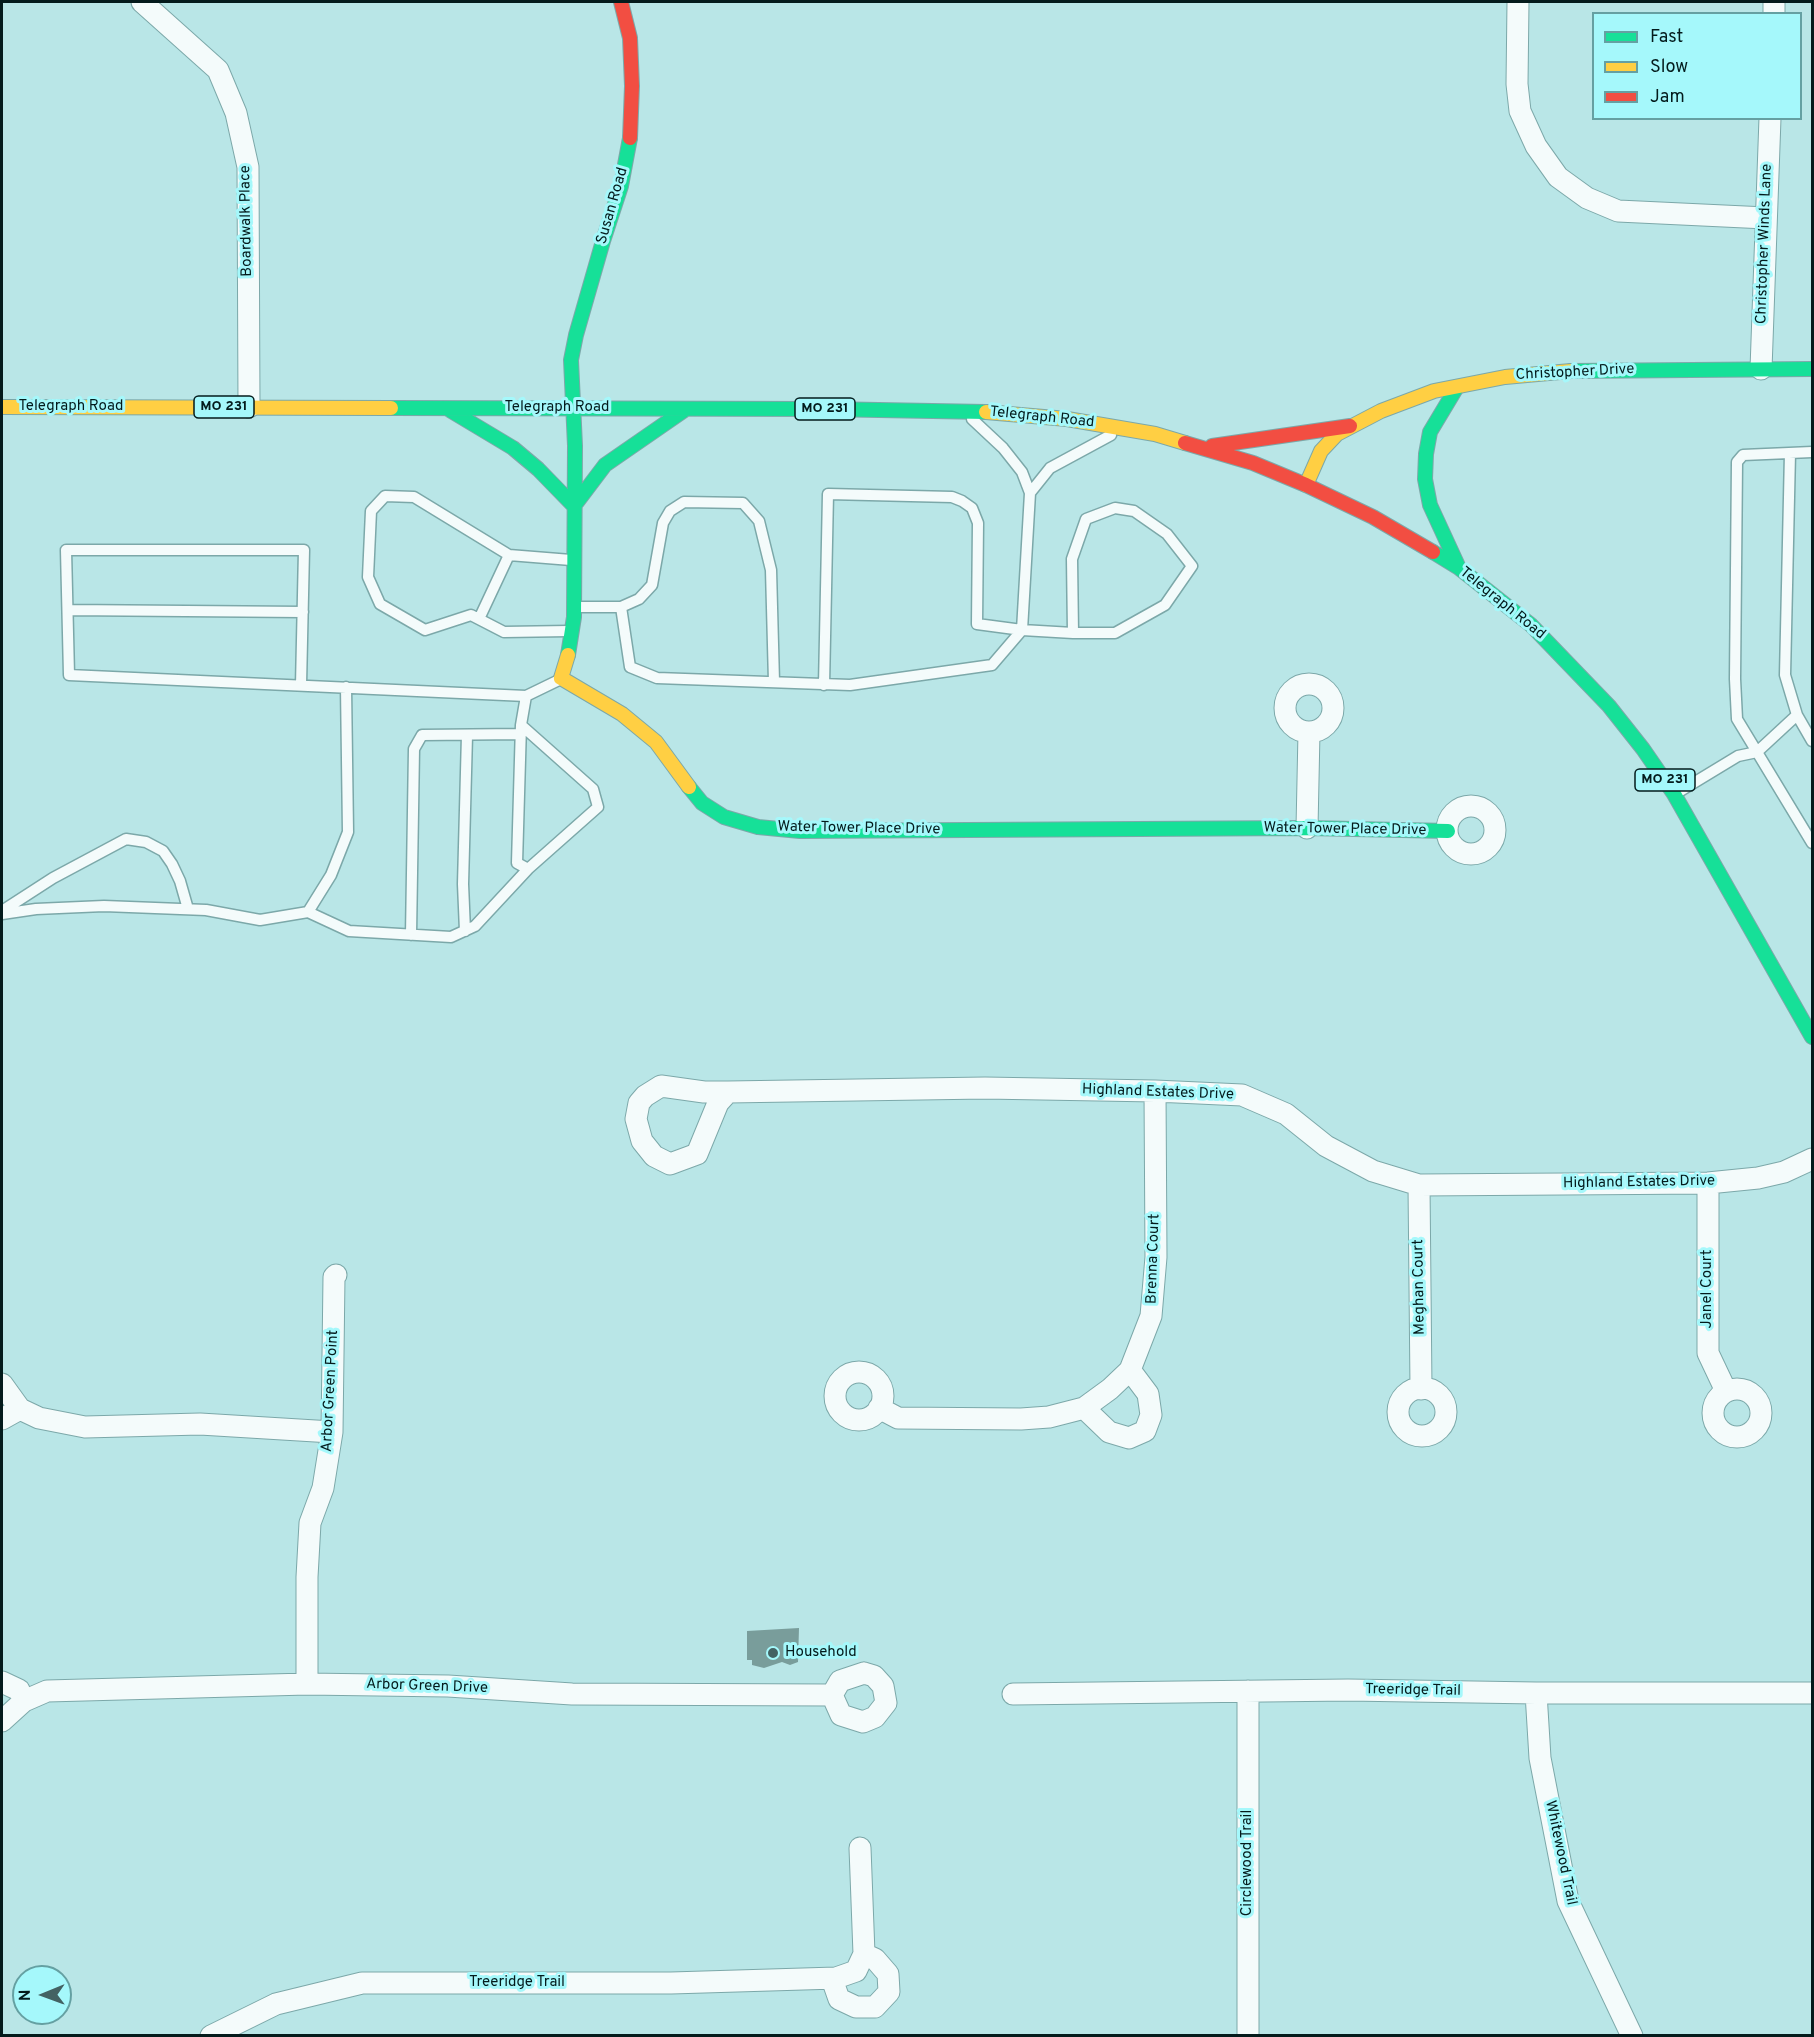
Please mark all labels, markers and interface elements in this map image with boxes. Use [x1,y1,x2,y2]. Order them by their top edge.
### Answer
legend [1592,12,1802,120]
text: Fast [1650,26,1683,49]
text: Slow [1650,56,1688,79]
text: Jam [1650,86,1685,109]
street label: Christopher Winds Lane [1753,163,1777,325]
street label: Boardwalk Place [237,165,257,277]
street label: Susan Road [593,166,633,246]
street label: Christopher Drive [1515,361,1635,385]
road number: MO 231 [194,396,254,418]
street label: Telegraph Road [18,398,124,416]
road number: MO 231 [795,398,855,420]
street label: Telegraph Road [504,399,610,417]
street label: Telegraph Road [989,404,1095,432]
street label: Telegraph Road [1456,564,1548,644]
road number: MO 231 [1635,769,1695,791]
street label: Water Tower Place Drive [777,819,941,839]
street label: Water Tower Place Drive [1263,820,1427,840]
street label: Highland Estates Drive [1082,1081,1234,1105]
street label: Highland Estates Drive [1563,1173,1715,1193]
street label: Brenna Court [1143,1213,1165,1305]
street label: Meghan Court [1410,1239,1430,1335]
street label: Janel Court [1699,1250,1717,1328]
street label: Arbor Green Point [319,1330,343,1452]
place label: Household [785,1644,857,1662]
marker: Household [766,1646,780,1660]
street label: Arbor Green Drive [366,1676,488,1698]
street label: Treeridge Trail [1365,1681,1461,1701]
street label: Whitewood Trail [1540,1799,1580,1907]
street label: Circlewood Trail [1239,1810,1257,1916]
north arrow [12,1965,72,2025]
street label: Treeridge Trail [469,1974,565,1992]
text: N [16,1989,36,2001]

